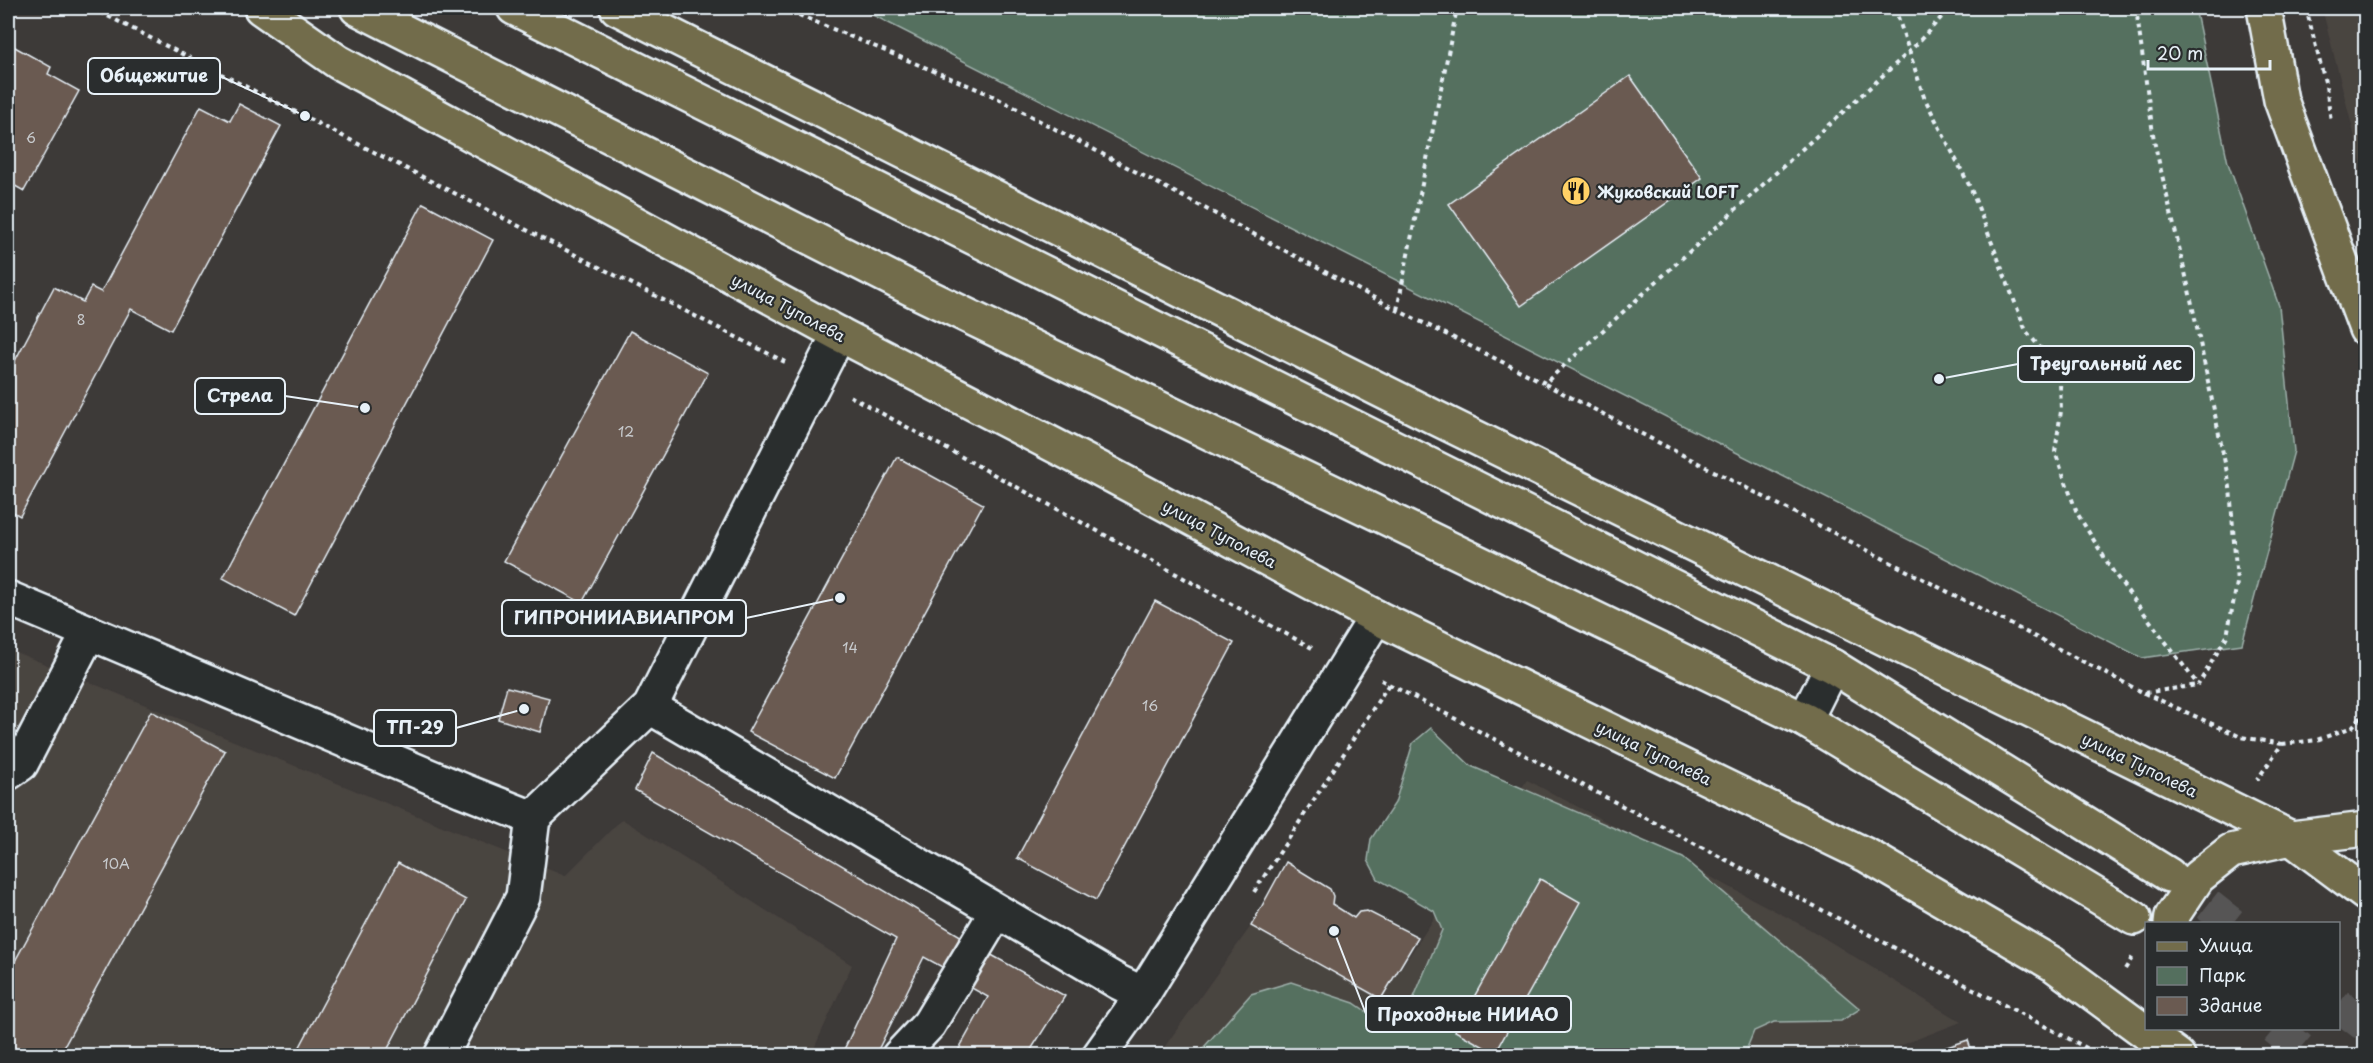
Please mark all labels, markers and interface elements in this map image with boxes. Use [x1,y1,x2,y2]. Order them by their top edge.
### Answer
scale bar [2148,33,2270,71]
text: 20 m [2157,39,2203,66]
callout: Общежитие [88,58,220,94]
text: Общежитие [100,61,208,88]
house number: 6 [26,127,36,148]
restaurant icon: Жуковский LOFT [1560,175,1592,207]
place label: Жуковский LOFT [1597,179,1738,203]
street label: улица Туполева [728,267,850,347]
house number: 8 [77,309,85,330]
callout: Треугольный лес [2018,346,2194,382]
text: Треугольный лес [2030,349,2183,376]
callout: Стрела [195,378,285,414]
text: Стрела [207,381,273,408]
house number: 12 [618,421,634,442]
street label: улица Туполева [1159,493,1281,573]
callout: ГИПРОНИИАВИАПРОМ [502,600,746,636]
text: ГИПРОНИИАВИАПРОМ [514,603,734,630]
house number: 14 [842,637,858,658]
house number: 16 [1142,695,1158,716]
callout: ТП-29 [374,710,456,746]
text: ТП-29 [386,713,444,740]
street label: улица Туполева [1592,714,1716,790]
street label: улица Туполева [2078,726,2202,802]
house number: 10А [102,853,130,874]
legend [2145,922,2340,1030]
text: Улица [2199,931,2253,958]
text: Парк [2199,961,2246,988]
text: Здание [2199,991,2262,1018]
callout: Проходные НИИАО [1366,996,1571,1032]
text: Проходные НИИАО [1377,1000,1559,1027]

